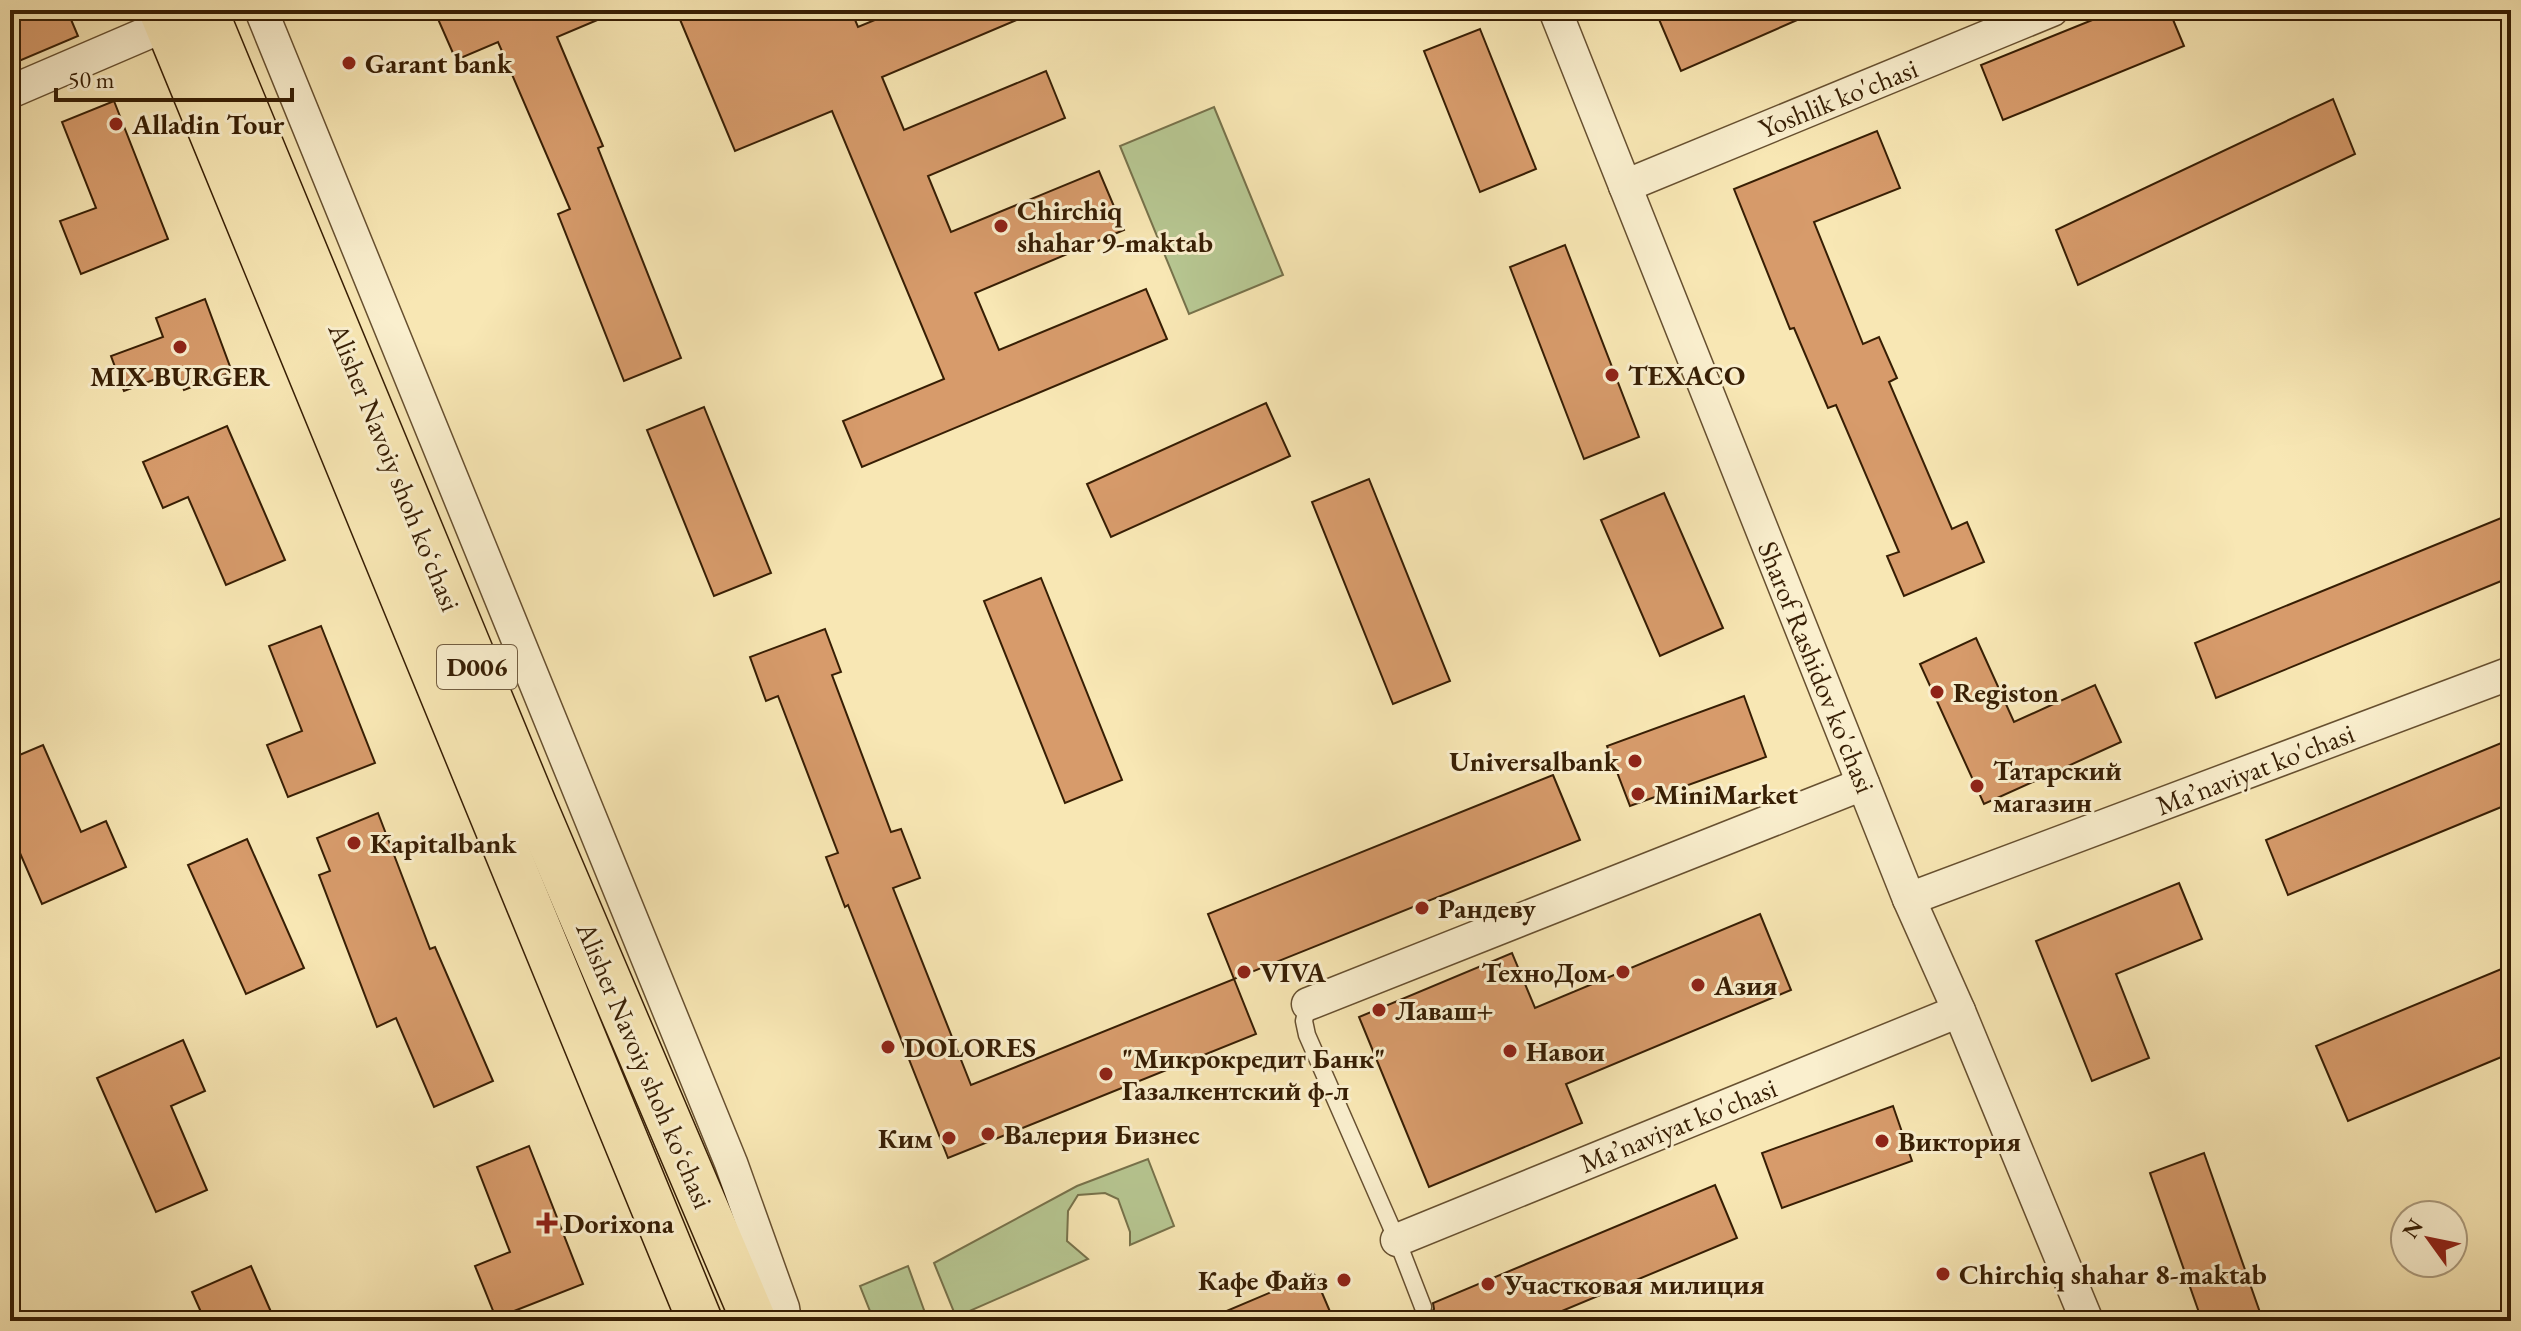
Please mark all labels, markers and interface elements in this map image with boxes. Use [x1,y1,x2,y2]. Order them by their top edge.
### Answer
place label: Garant bank [365,45,513,81]
street label: Yoshlik ko'chasi [1753,50,1923,146]
scale bar [56,52,292,102]
marker: Garant bank [340,54,358,72]
text: 50 m [68,64,115,95]
place label: Alladin Tour [131,106,285,142]
marker: Alladin Tour [107,115,125,133]
place label: Chirchiq shahar 9-maktab [1017,192,1213,260]
marker: Chirchiq shahar 9-maktab [992,217,1010,235]
street label: Alisher Navoiy shoh koʻchasi [320,317,469,616]
marker: MIX BURGER [171,338,189,356]
place label: TEXACO [1628,357,1745,393]
place label: MIX BURGER [90,358,271,394]
marker: TEXACO [1603,366,1621,384]
street label: Sharof Rashidov ko'chasi [1750,536,1884,798]
road number: D006 [437,645,517,689]
place label: Registon [1953,674,2059,710]
marker: Registon [1928,683,1946,701]
street label: Ma’naviyat ko'chasi [2151,715,2359,823]
place label: Universalbank [1449,743,1620,779]
marker: Universalbank [1626,752,1644,770]
place label: Татарский магазин [1993,752,2122,820]
place label: MiniMarket [1654,776,1798,812]
marker: Татарский магазин [1968,777,1986,795]
marker: MiniMarket [1629,785,1647,803]
place label: Kapitalbank [370,825,517,861]
marker: Kapitalbank [345,834,363,852]
place label: Рандеву [1438,890,1536,926]
marker: Рандеву [1413,899,1431,917]
street label: Alisher Navoiy shoh koʻchasi [568,915,722,1214]
place label: VIVA [1260,954,1327,990]
place label: ТехноДом [1482,954,1607,990]
marker: VIVA [1235,963,1253,981]
marker: ТехноДом [1614,963,1632,981]
place label: Азия [1713,967,1777,1003]
marker: Азия [1689,976,1707,994]
place label: Лаваш+ [1395,992,1493,1028]
marker: Лаваш+ [1370,1001,1388,1019]
place label: DOLORES [904,1029,1036,1065]
place label: Навои [1526,1033,1605,1069]
marker: DOLORES [879,1038,897,1056]
place label: "Микрокредит Банк" Газалкентский ф-л [1122,1040,1385,1108]
marker: Навои [1501,1042,1519,1060]
marker: "Микрокредит Банк" Газалкентский ф-л [1097,1065,1115,1083]
street label: Ma’naviyat ko'chasi [1574,1069,1782,1181]
place label: Валерия Бизнес [1004,1116,1200,1152]
place label: Ким [878,1120,933,1156]
place label: Виктория [1898,1123,2021,1159]
marker: Валерия Бизнес [979,1125,997,1143]
marker: Ким [940,1129,958,1147]
marker: Виктория [1873,1132,1891,1150]
north arrow [2389,1199,2469,1279]
place label: Dorixona [563,1205,675,1241]
text: N [2396,1213,2430,1244]
marker: Dorixona [538,1214,556,1232]
place label: Chirchiq shahar 8-maktab [1959,1256,2267,1292]
place label: Кафе Файз [1198,1262,1328,1298]
marker: Chirchiq shahar 8-maktab [1934,1265,1952,1283]
place label: Участковая милиция [1503,1266,1765,1302]
marker: Кафе Файз [1335,1271,1353,1289]
marker: Участковая милиция [1479,1275,1497,1293]

